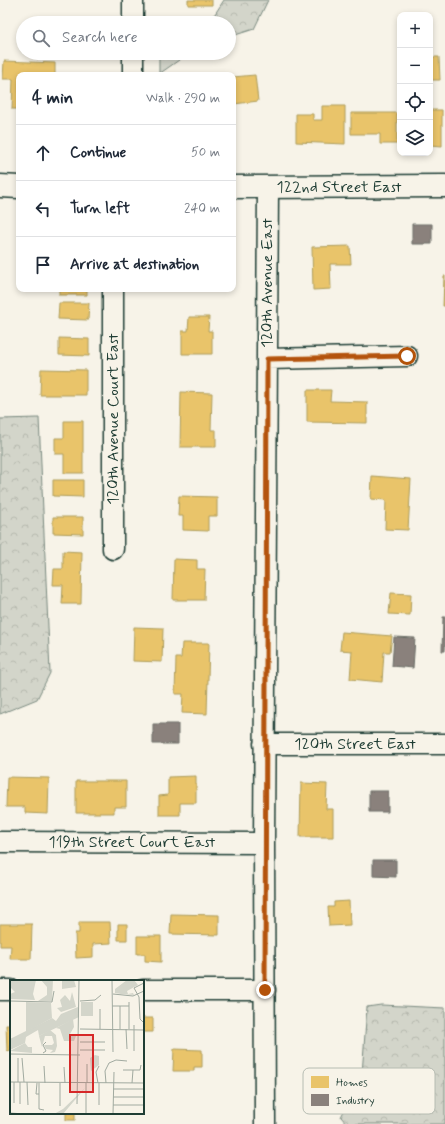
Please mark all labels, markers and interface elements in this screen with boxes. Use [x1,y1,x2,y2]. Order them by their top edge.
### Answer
map controls [397,12,433,156]
button: + [397,12,433,48]
search box [16,16,236,60]
icon: search [30,27,52,49]
text: Search here [62,28,138,48]
button: − [397,48,433,84]
button: locate [397,84,433,120]
text: 4 min [32,87,73,109]
text: Walk · 290 m [146,90,220,107]
button: layers [397,120,433,156]
icon: ahead [32,142,54,164]
text: Continue [70,143,126,163]
text: 50 m [191,144,220,161]
street label: 122nd Street East [276,177,402,198]
icon: left [32,198,54,220]
text: Turn left [70,199,130,219]
text: 240 m [184,200,220,217]
street label: 120th Avenue East [257,218,278,348]
icon: arrive [32,254,54,276]
text: Arrive at destination [70,255,199,275]
street label: 120th Avenue Court East [103,333,124,505]
route start [398,347,416,365]
street label: 120th Street East [294,734,416,755]
street label: 119th Street Court East [49,832,215,853]
inset map [10,980,144,1114]
route end [256,981,274,999]
legend [303,1068,435,1114]
text: Homes [336,1076,368,1090]
text: Industry [336,1094,375,1108]

